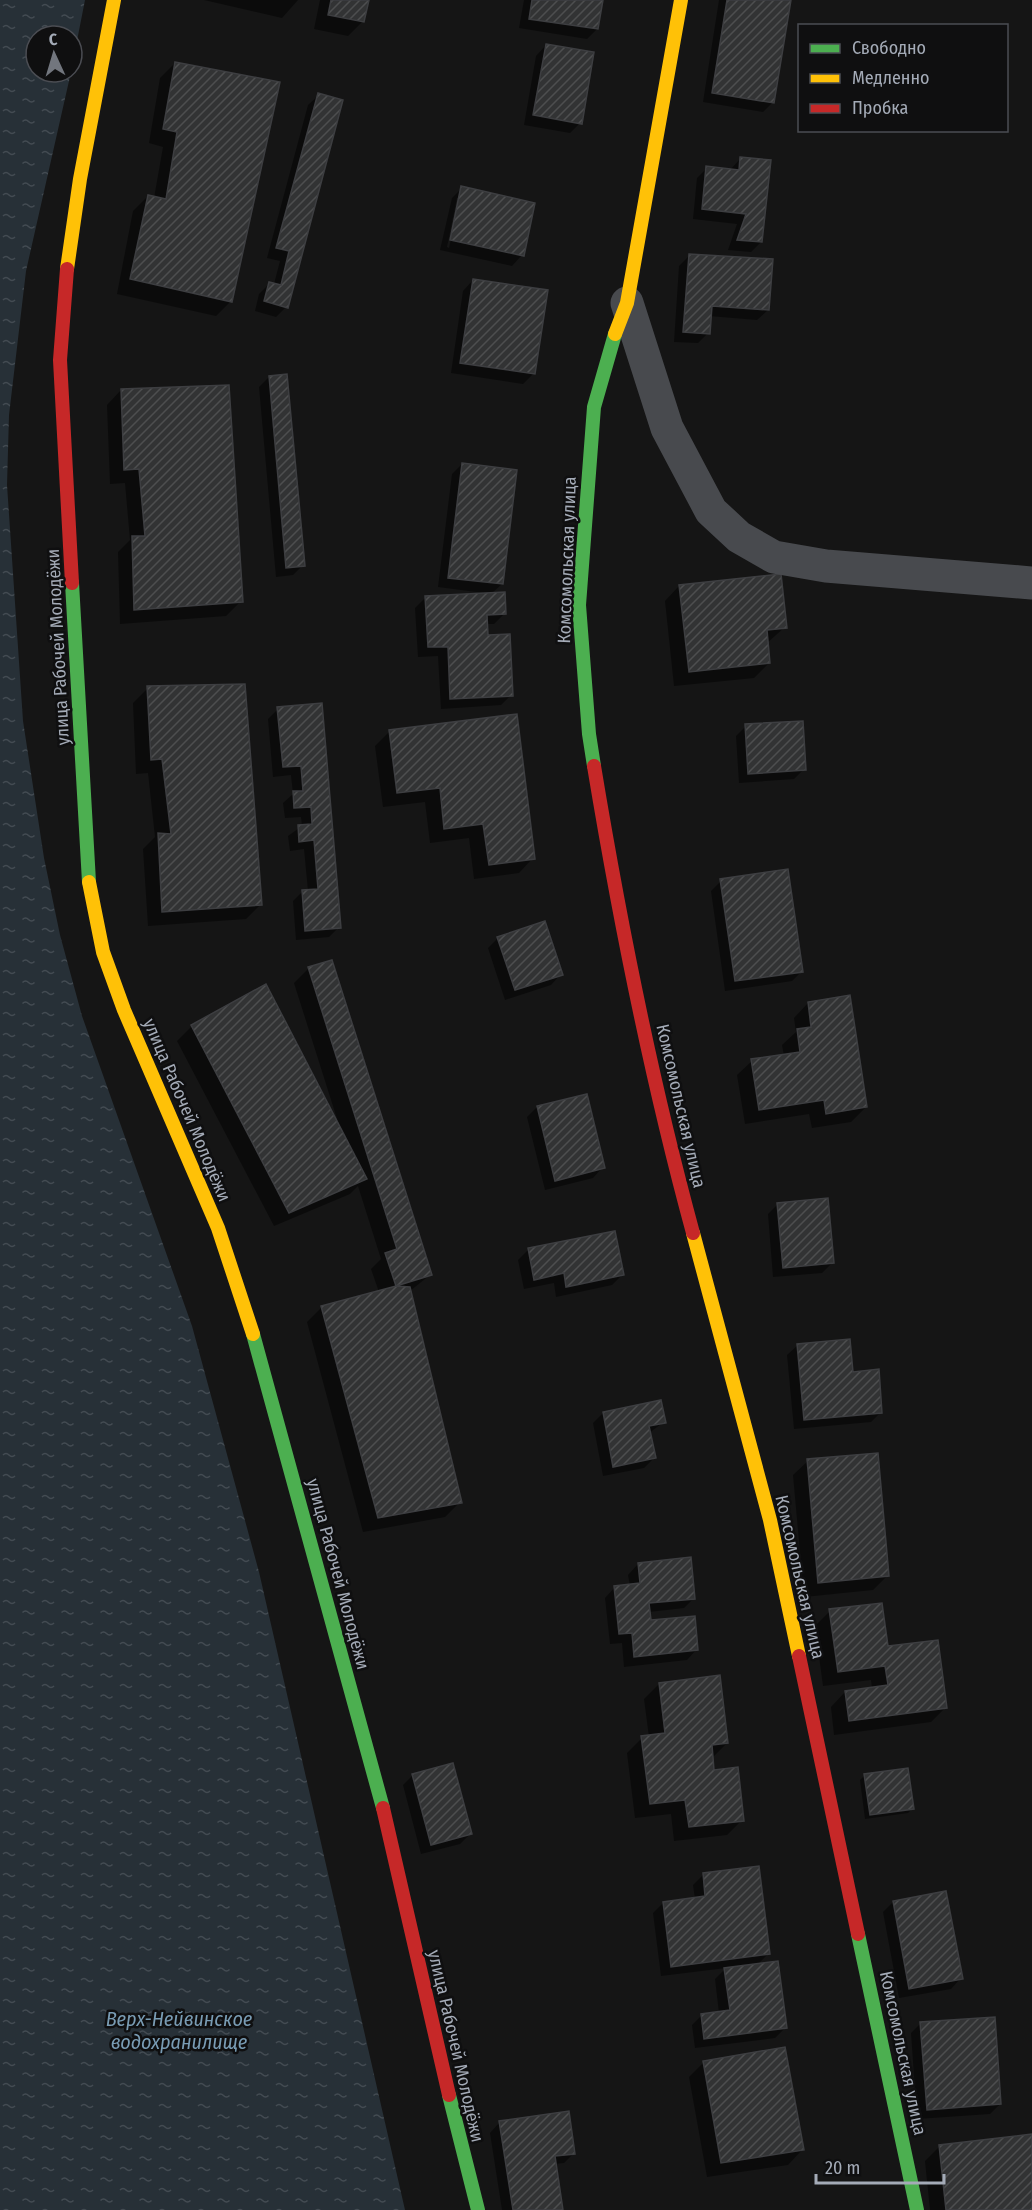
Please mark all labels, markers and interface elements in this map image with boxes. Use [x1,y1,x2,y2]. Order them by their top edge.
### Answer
north arrow [24,24,84,84]
legend [798,24,1008,132]
text: С [48,30,58,49]
text: Свободно [852,37,926,59]
text: Медленно [852,67,930,89]
text: Пробка [852,97,908,119]
street label: Комсомольская улица [553,476,581,644]
street label: улица Рабочей Молодёжи [42,548,74,746]
street label: улица Рабочей Молодёжи [138,1015,236,1205]
street label: Комсомольская улица [651,1022,711,1190]
street label: улица Рабочей Молодёжи [302,1476,374,1672]
street label: Комсомольская улица [770,1493,830,1661]
street label: улица Рабочей Молодёжи [423,1948,489,2144]
street label: Комсомольская улица [875,1969,931,2137]
water label: Верх-Нейвинское водохранилище [106,2007,253,2054]
scale bar [816,2147,944,2185]
text: 20 m [825,2157,860,2179]

